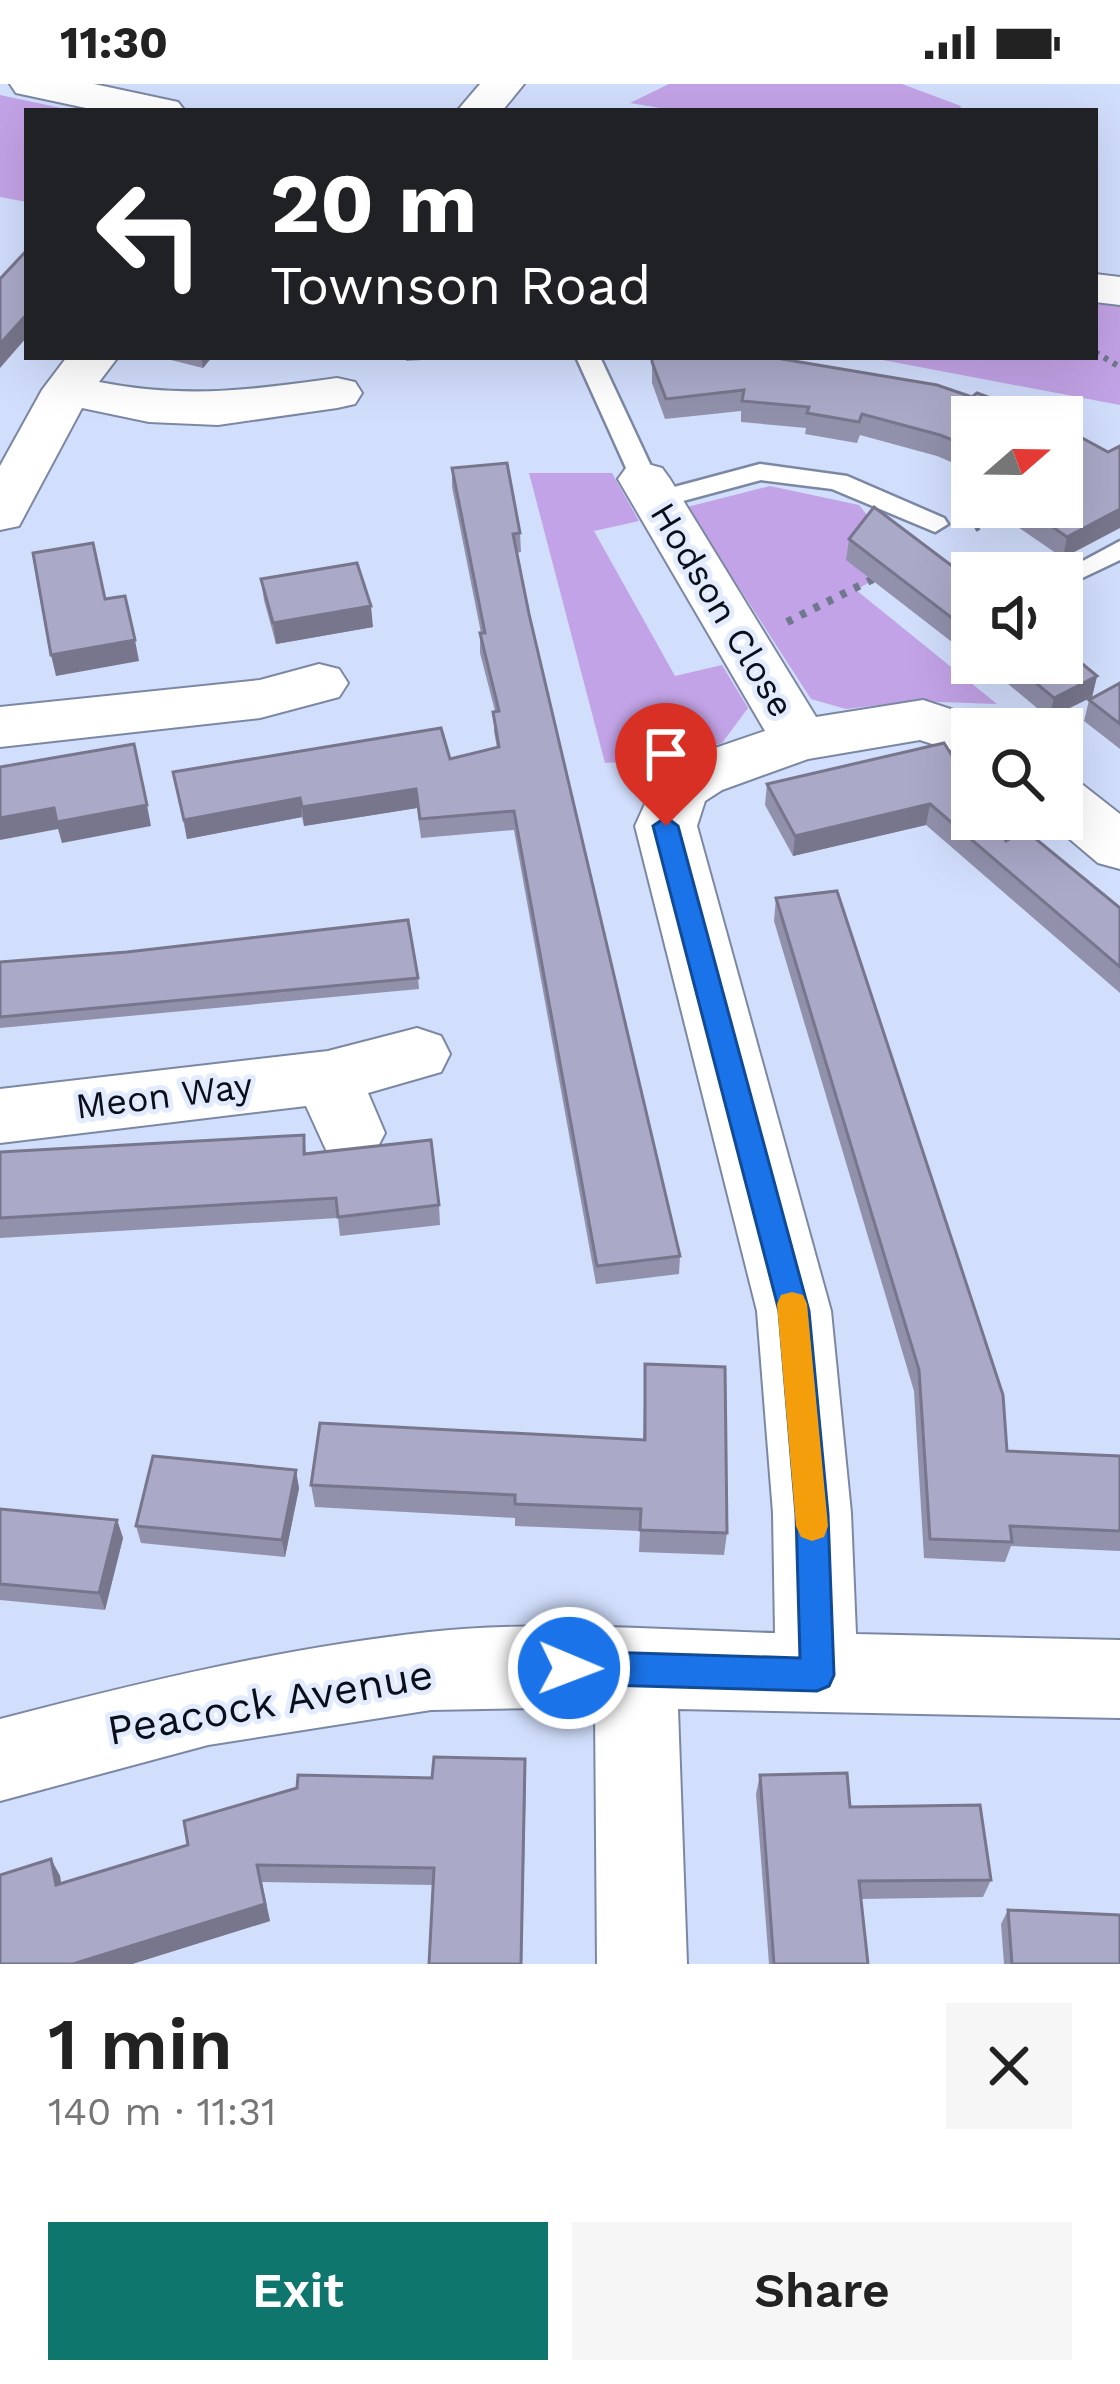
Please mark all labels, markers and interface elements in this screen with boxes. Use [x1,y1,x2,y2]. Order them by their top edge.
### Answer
text: 11:30 [60,16,168,69]
text: 20 m [270,154,477,252]
icon: left [72,156,228,312]
text: Townson Road [270,254,651,317]
north arrow [951,396,1083,528]
map controls [951,396,1083,840]
street label: Hodson Close [642,495,802,725]
button: sound [951,552,1083,684]
pin [615,703,717,826]
button: search [951,708,1083,840]
icon: arrive [633,721,699,787]
street label: Meon Way [73,1064,255,1128]
position arrow [506,1605,632,1731]
street label: Peacock Avenue [103,1649,437,1755]
text: 1 min [48,2002,233,2086]
button: close [946,2003,1072,2129]
text: 140 m · 11:31 [48,2089,276,2134]
button: Exit [48,2222,548,2360]
button: Share [572,2222,1072,2360]

